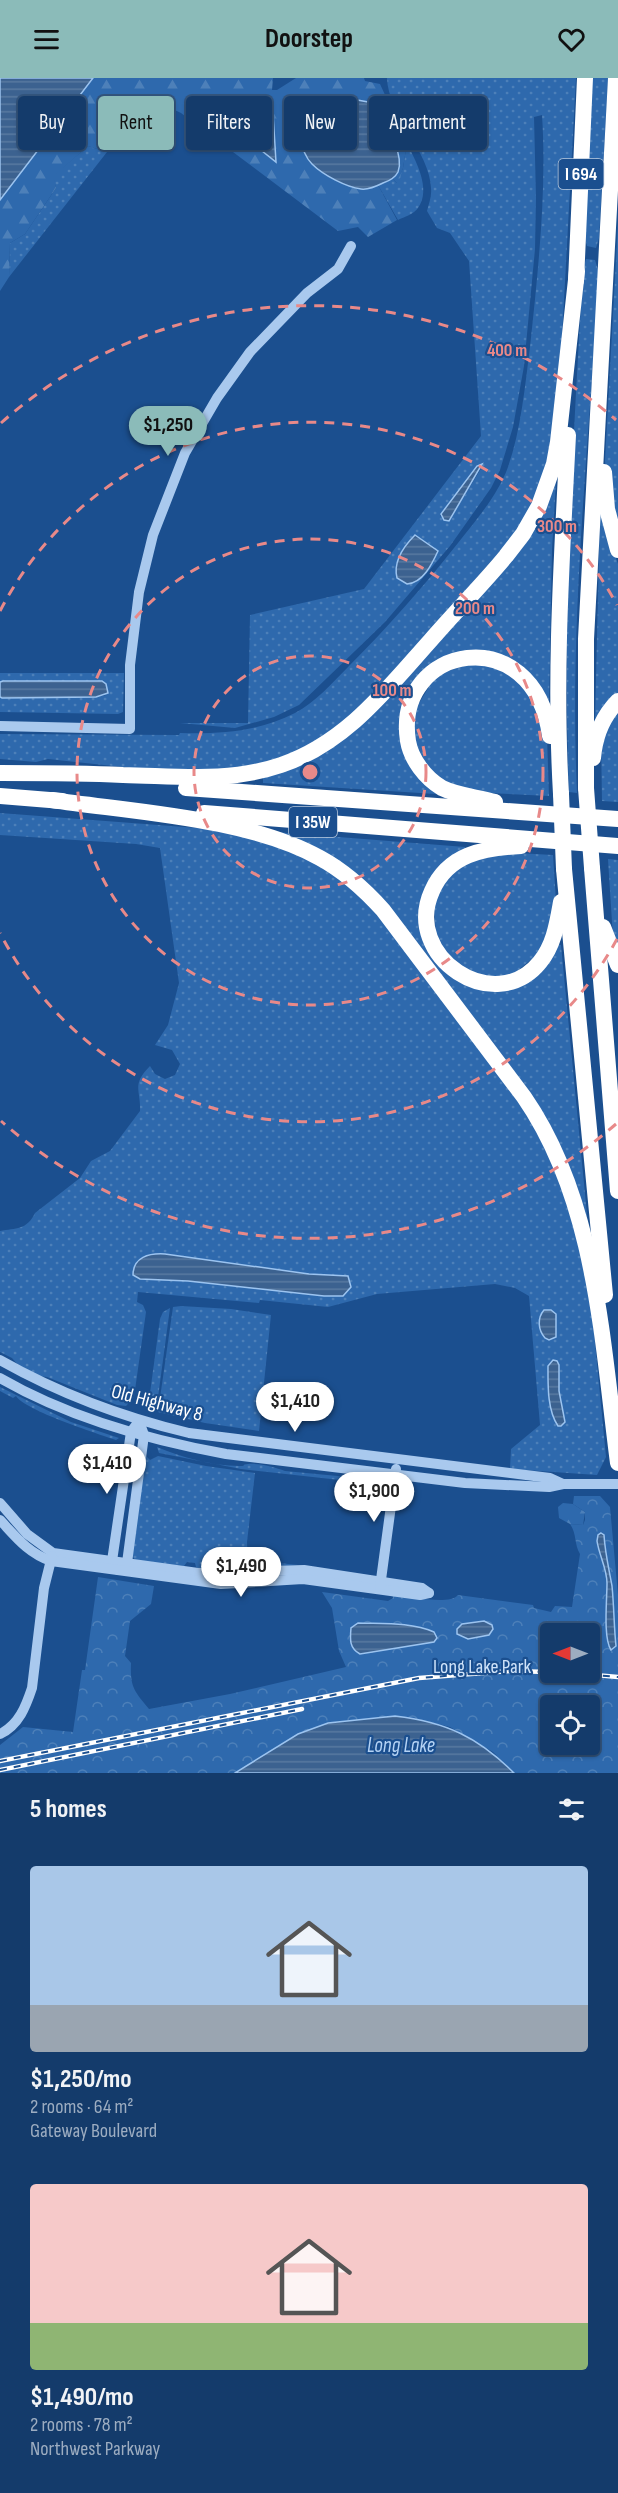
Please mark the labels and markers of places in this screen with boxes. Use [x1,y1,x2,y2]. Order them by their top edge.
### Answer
pin: $1,250 [119,406,217,457]
centre of rings [300,762,320,782]
pin: $1,410 [246,1382,344,1433]
pin: $1,410 [58,1444,156,1495]
pin: $1,900 [325,1472,423,1523]
pin: $1,490 [192,1547,290,1598]

